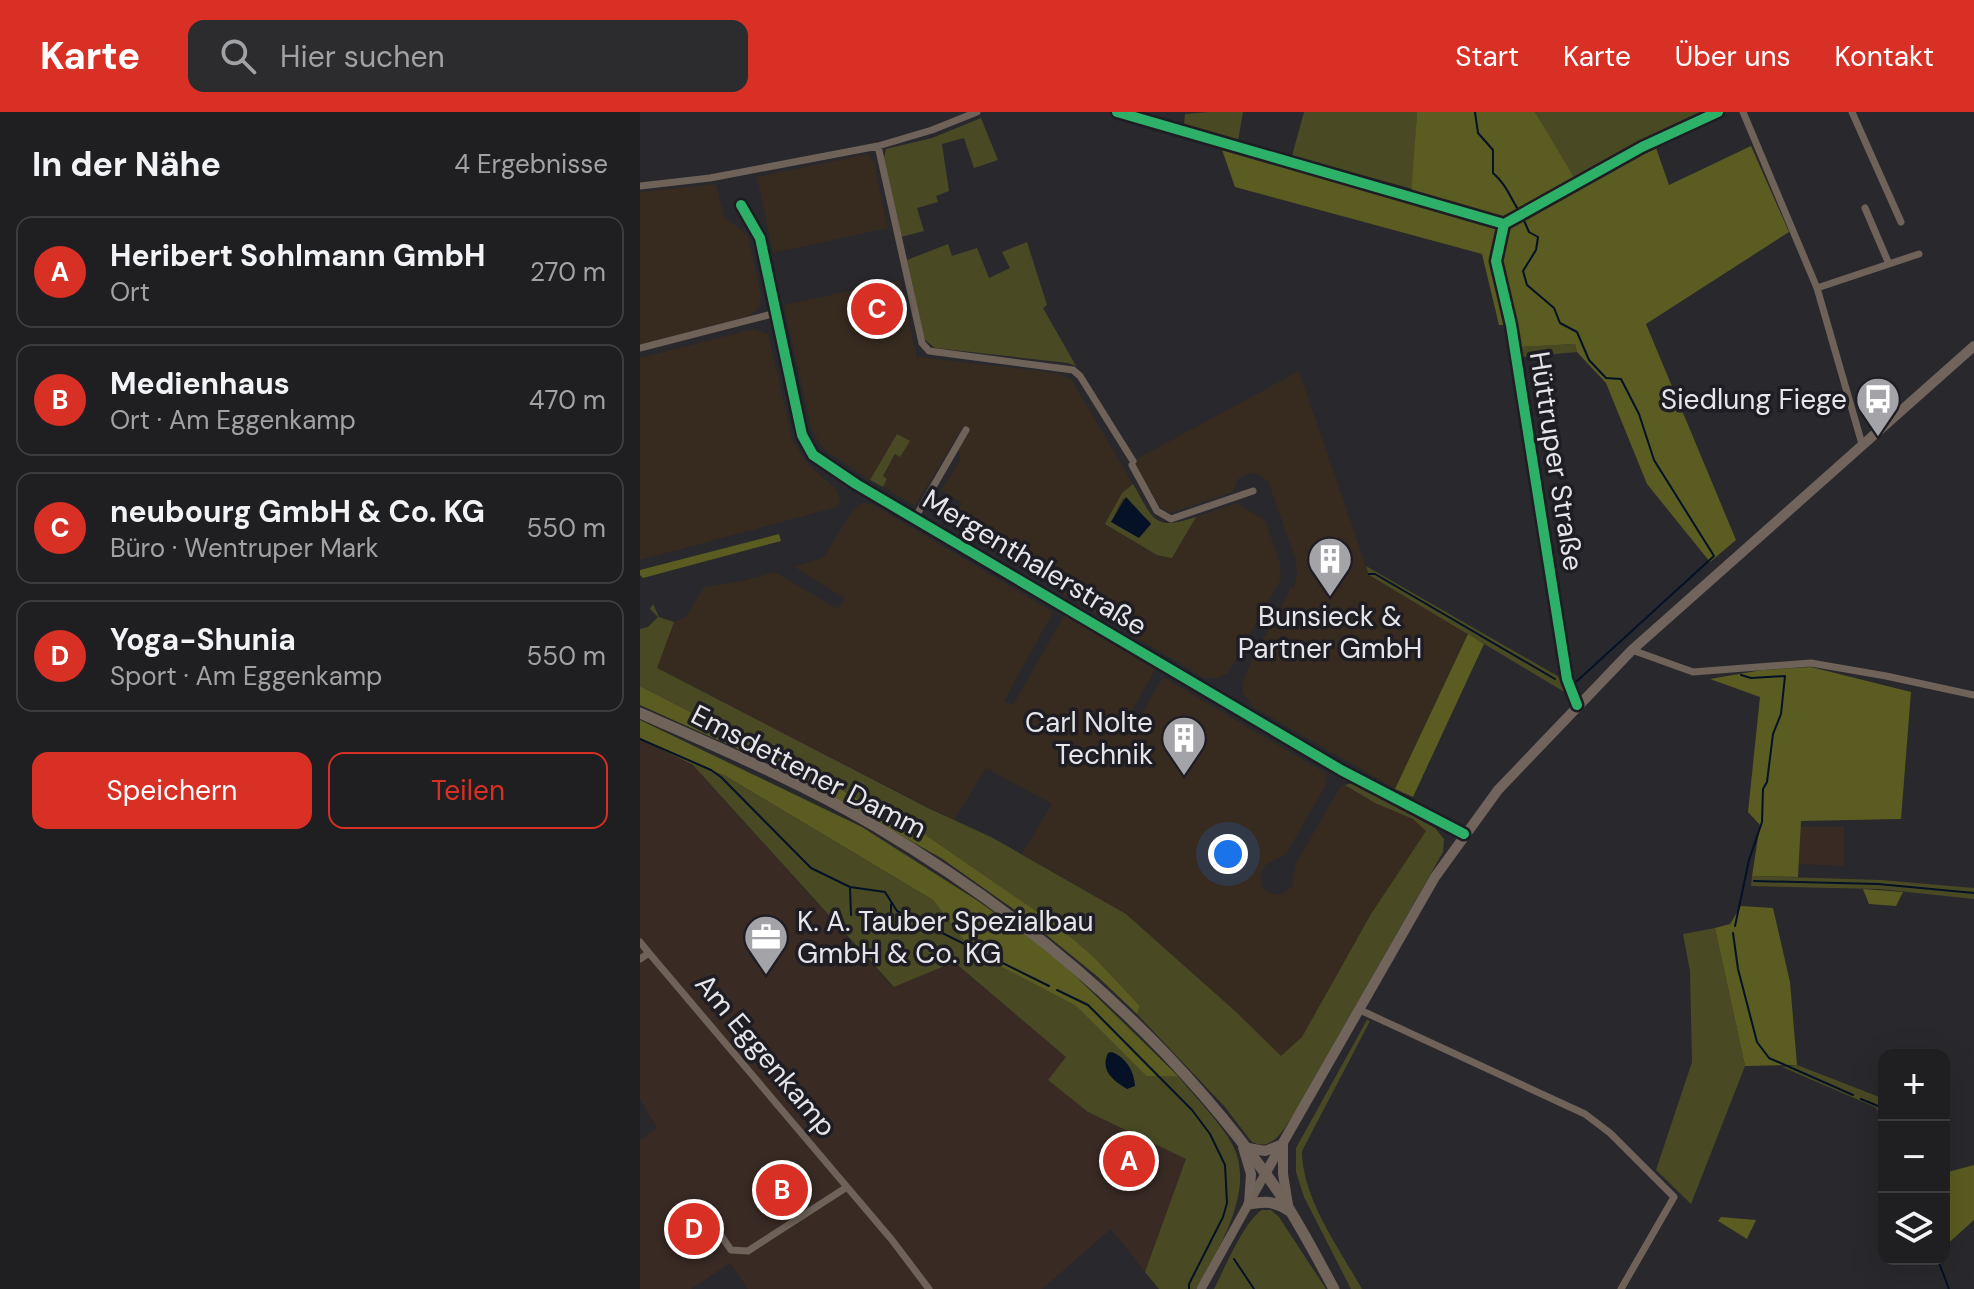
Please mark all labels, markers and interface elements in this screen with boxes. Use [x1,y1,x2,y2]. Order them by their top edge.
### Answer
search box [188,20,748,92]
text: Karte [40,31,140,81]
icon: search [216,34,260,78]
text: Hier suchen [280,37,445,76]
text: Start [1455,38,1519,75]
text: Karte [1563,38,1631,75]
text: Über uns [1675,38,1791,75]
text: Kontakt [1835,38,1934,75]
text: In der Nähe [32,142,221,187]
text: 4 Ergebnisse [454,147,608,181]
text: Heribert Sohlmann GmbH [110,236,485,275]
text: A [51,255,69,289]
text: 270 m [530,255,606,289]
text: Ort [110,275,150,309]
pin: C [851,279,903,339]
street label: Hüttruper Straße [1521,349,1592,573]
text: Medienhaus [110,364,290,403]
bus stop icon: Siedlung Fiege [1854,375,1902,438]
place label: Siedlung Fiege [1661,381,1847,418]
text: B [52,383,68,417]
text: 470 m [529,383,606,417]
text: Ort · Am Eggenkamp [110,403,356,437]
street label: Mergenthalerstraße [916,481,1154,644]
text: neubourg GmbH & Co. KG [110,492,485,531]
text: C [50,511,70,545]
text: 550 m [526,511,606,545]
text: Büro · Wentruper Mark [110,531,379,565]
building icon: Bunsieck & Partner GmbH [1306,535,1354,598]
place label: Bunsieck & Partner GmbH [1238,598,1422,667]
text: Yoga-Shunia [110,620,296,659]
text: D [51,639,69,673]
text: 550 m [526,639,606,673]
text: Sport · Am Eggenkamp [110,659,382,693]
street label: Emsdettener Damm [685,696,933,847]
place label: Carl Nolte Technik [1025,704,1153,773]
building icon: Carl Nolte Technik [1160,714,1208,777]
button: Speichern [32,752,312,829]
button: Teilen [328,752,608,829]
your location [1208,834,1248,874]
place label: K. A. Tauber Spezialbau GmbH & Co. KG [797,903,1094,972]
office icon: K. A. Tauber Spezialbau GmbH & Co. KG [742,913,790,976]
street label: Am Eggenkamp [687,966,844,1144]
map controls [1878,1049,1950,1265]
button: + [1878,1049,1950,1121]
button: − [1878,1121,1950,1193]
pin: A [1103,1131,1155,1191]
pin: B [756,1160,808,1220]
button: layers [1878,1193,1950,1265]
pin: D [668,1199,720,1259]

